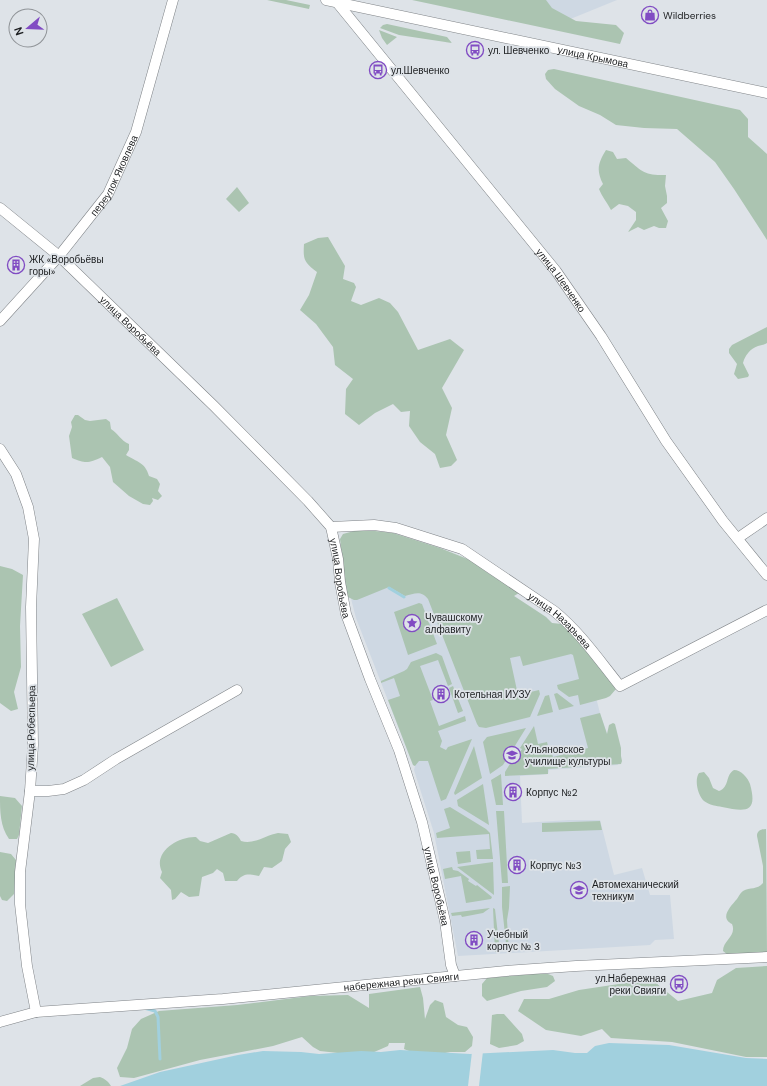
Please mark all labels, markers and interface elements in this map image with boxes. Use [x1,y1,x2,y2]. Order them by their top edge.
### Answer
shop icon: Wildberries [640,5,660,25]
north arrow [8,8,48,48]
place label: Wildberries [663,9,716,22]
text: N [11,25,26,37]
bus stop icon: ул. Шевченко [465,40,485,60]
street label: улица Крымова [557,43,630,70]
place label: ул. Шевченко [488,44,550,57]
bus stop icon: ул.Шевченко [368,60,388,80]
place label: ул.Шевченко [391,64,450,77]
street label: переулок Яковлева [87,132,141,218]
street label: улица Шевченко [533,245,589,315]
place label: ЖК «Воробьёвы горы» [29,253,104,278]
building icon: ЖК «Воробьёвы горы» [6,255,26,275]
street label: улица Воробьёва [97,293,165,359]
street label: улица Воробьёва [327,537,354,620]
street label: улица Назарьева [526,589,595,652]
place label: Чувашскому алфавиту [425,611,483,636]
place icon: Чувашскому алфавиту [402,613,422,633]
building icon: Котельная ИУЗУ [431,684,451,704]
street label: улица Робеспьера [24,685,38,771]
place label: Котельная ИУЗУ [454,688,531,701]
place label: Ульяновское училище культуры [525,743,610,768]
school or university icon: Ульяновское училище культуры [502,745,522,765]
building icon: Корпус №2 [503,782,523,802]
place label: Корпус №2 [526,786,578,799]
street label: улица Воробьёва [421,845,452,927]
building icon: Корпус №3 [507,855,527,875]
place label: Корпус №3 [530,859,582,872]
place label: Автомеханический техникум [592,878,679,903]
school or university icon: Автомеханический техникум [569,880,589,900]
place label: Учебный корпус № 3 [487,928,540,953]
building icon: Учебный корпус № 3 [464,930,484,950]
street label: набережная реки Свияги [343,969,460,994]
place label: ул.Набережная реки Свияги [595,972,666,997]
bus stop icon: ул.Набережная реки Свияги [669,974,689,994]

